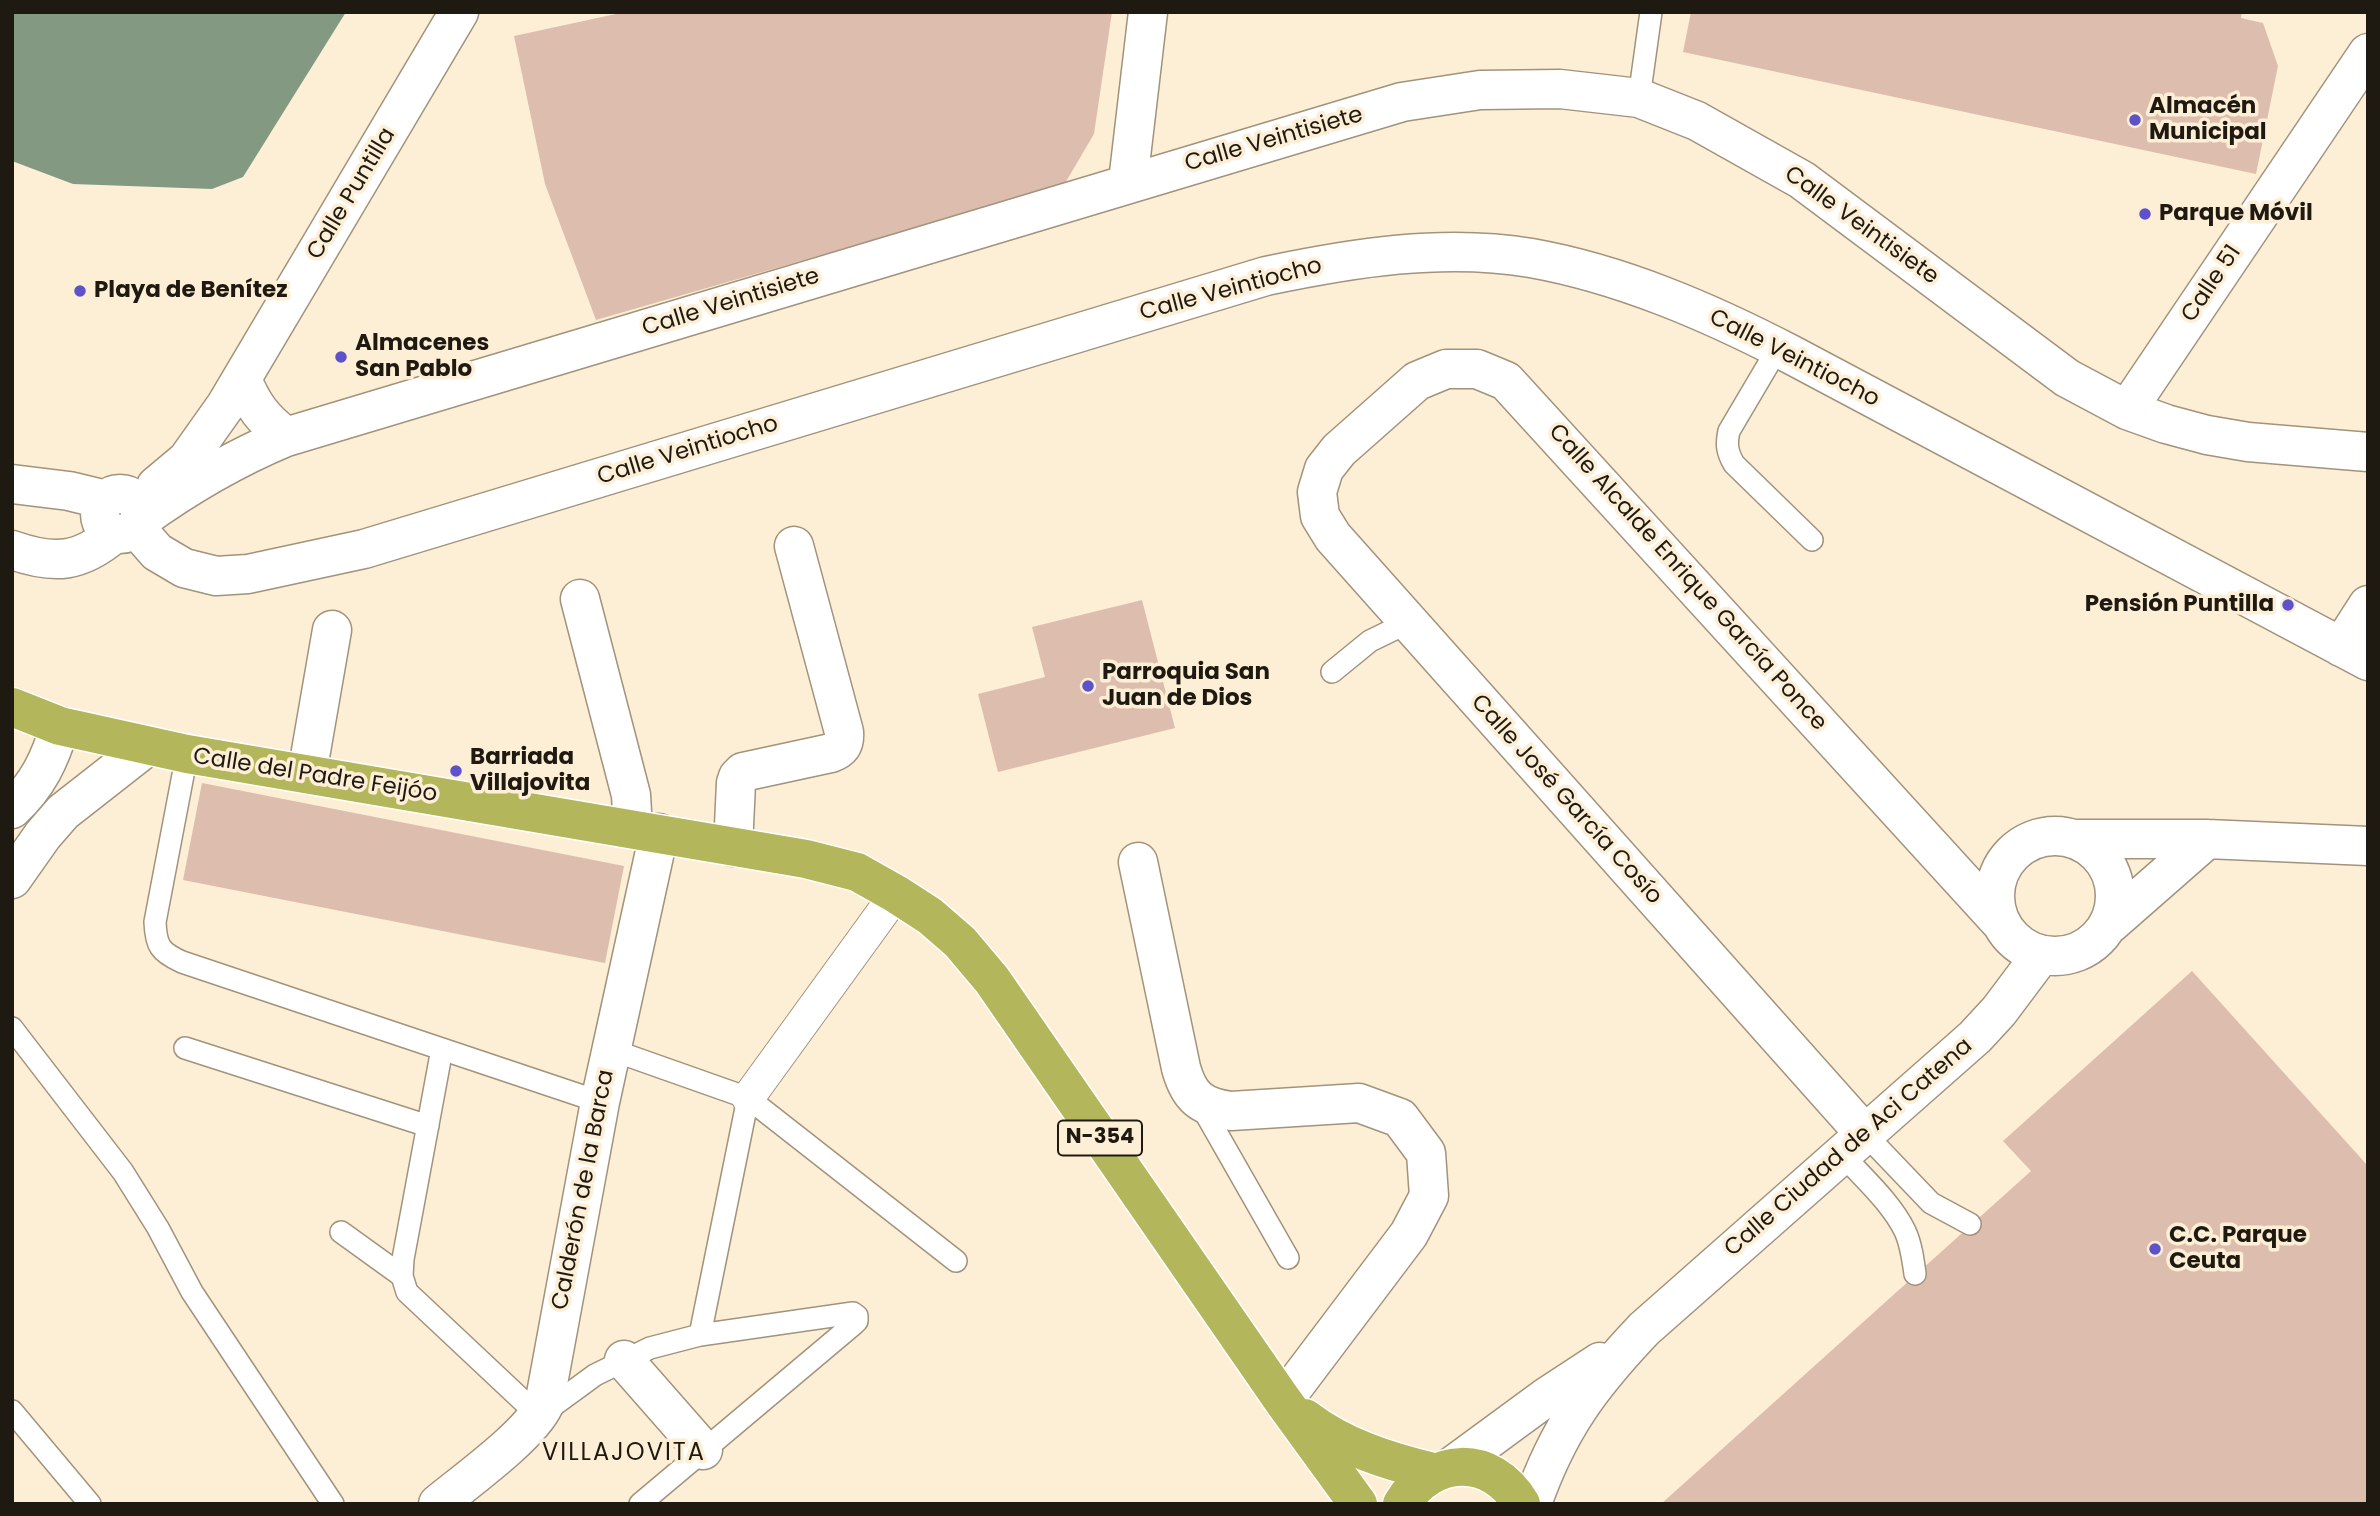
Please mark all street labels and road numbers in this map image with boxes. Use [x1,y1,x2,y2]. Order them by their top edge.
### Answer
street label: Calle Veintisiete [1182,101,1366,179]
street label: Calle Puntilla [302,123,402,265]
street label: Calle Veintisiete [1779,161,1943,291]
street label: Calle 51 [2176,240,2248,328]
street label: Calle Veintiocho [1137,252,1325,328]
street label: Calle Veintisiete [639,263,823,343]
street label: Calle Veintiocho [1704,304,1884,414]
street label: Calle Veintiocho [594,410,782,492]
street label: Calle Alcalde Enrique García Ponce [1542,419,1832,737]
street label: Calle José García Cosío [1465,690,1667,910]
street label: Calle del Padre Feijóo [191,743,439,809]
street label: Calle Ciudad de Aci Catena [1719,1033,1979,1263]
street label: Calderón de la Barca [547,1068,621,1312]
road number: N-354 [1058,1120,1142,1156]

